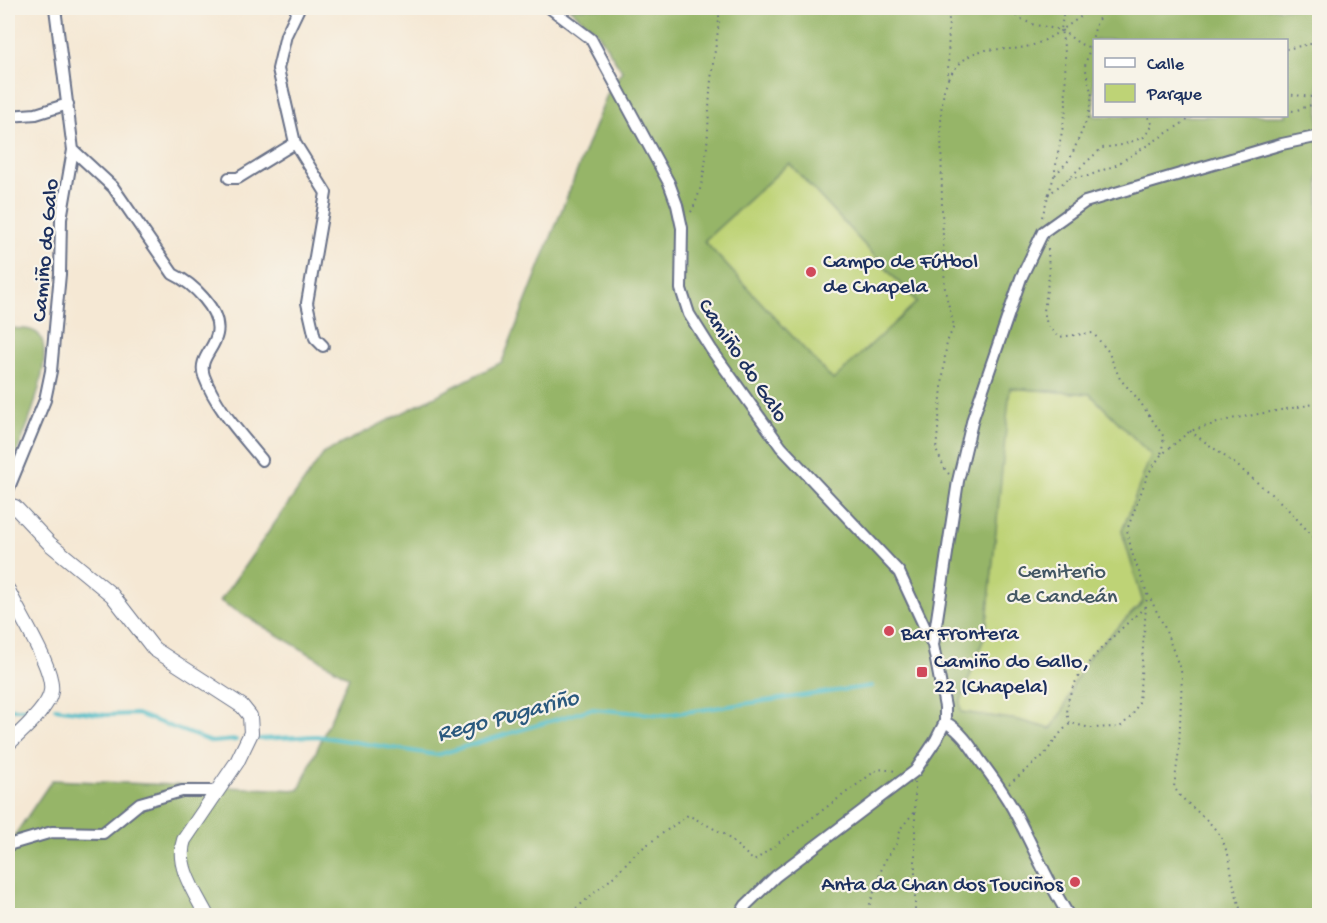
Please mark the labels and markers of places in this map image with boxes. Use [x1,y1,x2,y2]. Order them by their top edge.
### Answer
place label: Campo de Fútbol de Chapela [823,250,978,301]
marker: Campo de Fútbol de Chapela [804,265,818,279]
place label: Bar Frontera [900,622,1020,648]
marker: Bar Frontera [882,624,896,638]
place label: Camiño do Gallo, 22 (Chapela) [934,650,1089,701]
marker: Camiño do Gallo, 22 (Chapela) [915,665,929,679]
place label: Anta da Chan dos Touciños [821,873,1064,899]
marker: Anta da Chan dos Touciños [1068,875,1082,889]

